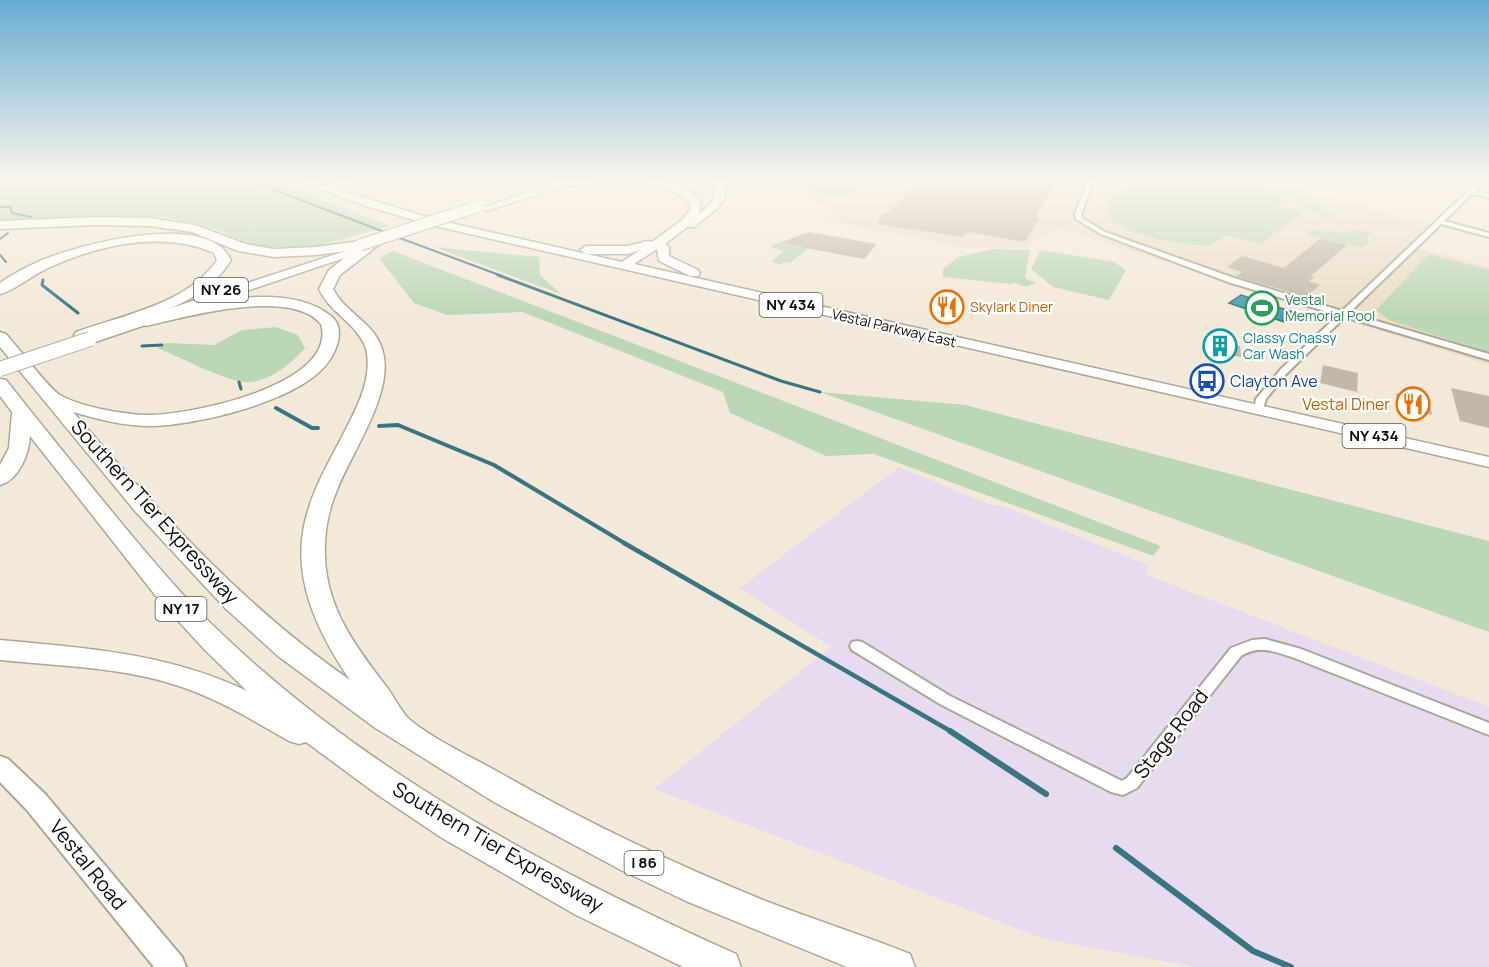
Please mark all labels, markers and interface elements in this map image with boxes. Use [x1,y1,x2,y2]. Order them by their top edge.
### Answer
road number: NY 26 [194,278,248,302]
restaurant icon: Skylark Diner [929,289,965,325]
sports icon: Vestal Memorial Pool [1244,290,1280,326]
place label: Vestal Memorial Pool [1285,290,1375,325]
road number: NY 434 [760,293,822,317]
place label: Skylark Diner [970,297,1053,316]
street label: Vestal Parkway East [830,304,959,351]
building icon: Classy Chassy Car Wash [1202,328,1238,364]
place label: Classy Chassy Car Wash [1243,328,1337,363]
bus stop icon: Clayton Ave [1189,363,1225,399]
place label: Clayton Ave [1230,370,1318,392]
restaurant icon: Vestal Diner [1395,386,1431,422]
place label: Vestal Diner [1302,393,1390,415]
street label: Southern Tier Expressway [65,414,246,610]
road number: NY 434 [1342,424,1406,448]
road number: NY 17 [156,597,207,621]
street label: Stage Road [1127,683,1214,784]
street label: Southern Tier Expressway [388,775,609,918]
street label: Vestal Road [44,814,133,915]
road number: I 86 [624,851,664,875]

